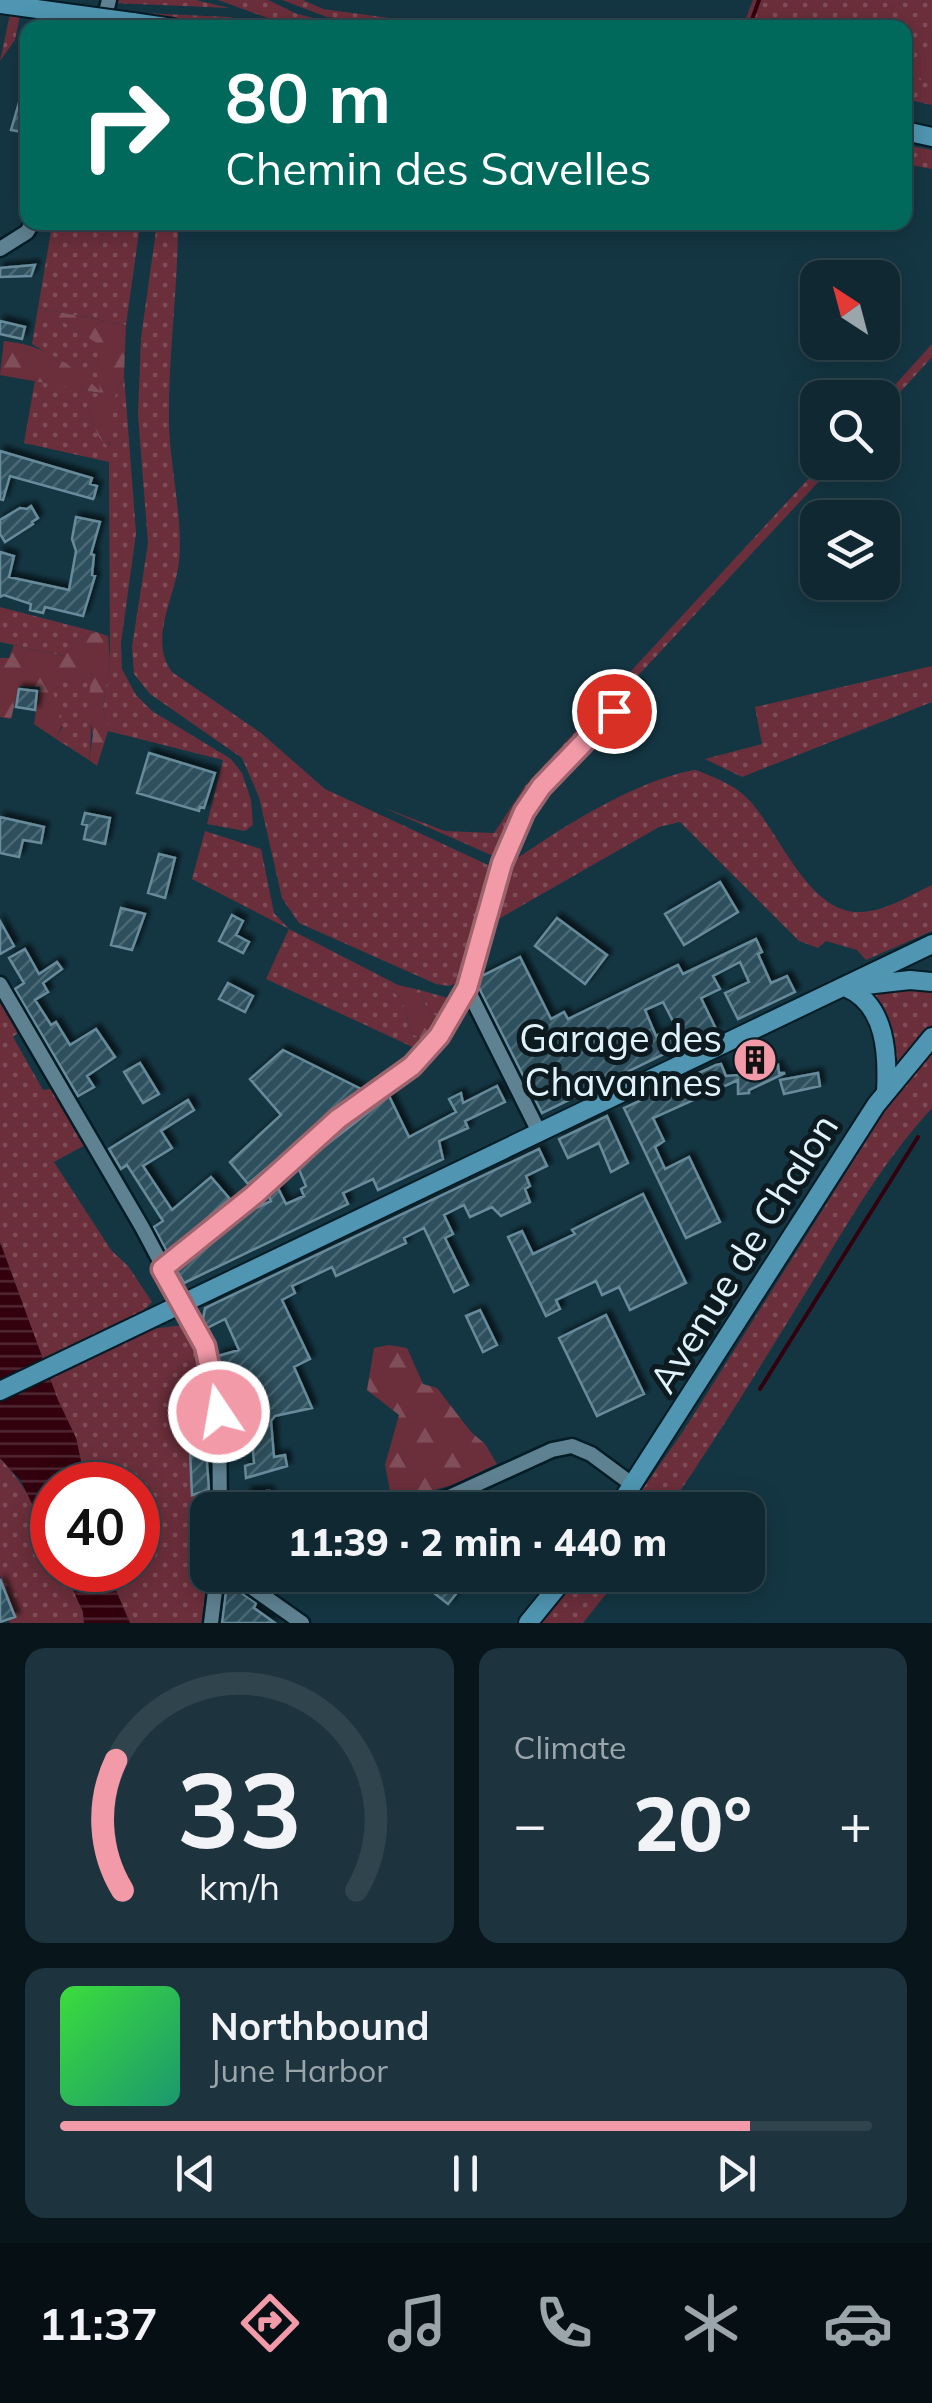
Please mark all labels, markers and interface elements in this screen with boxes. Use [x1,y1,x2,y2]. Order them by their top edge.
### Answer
text: 80 m [225,53,391,141]
icon: right [60,60,190,190]
text: Chemin des Savelles [225,140,652,196]
north arrow [800,260,900,360]
map controls [800,260,900,600]
button: search [800,380,900,480]
button: layers [800,500,900,600]
pin [572,669,657,754]
icon: arrive [587,684,642,739]
place label: Garage des Chavannes [519,1014,722,1106]
building icon: Garage des Chavannes [732,1037,778,1083]
street label: Avenue de Chalon [638,1105,848,1401]
position arrow [167,1360,271,1464]
speed limit sign: 40 [30,1462,160,1592]
text: 11:39 · 2 min · 440 m [288,1518,667,1566]
text: Climate [514,1727,626,1767]
text: 33 [177,1743,302,1874]
text: 20° [633,1776,752,1870]
text: − [514,1789,547,1858]
text: + [839,1789,872,1858]
text: km/h [199,1864,280,1909]
text: Northbound [210,2002,430,2050]
text: June Harbor [210,2050,388,2090]
icon: previous [168,2146,223,2201]
icon: pause [438,2146,493,2201]
icon: next [709,2146,764,2201]
icon: directions [235,2288,305,2358]
icon: music [382,2288,452,2358]
icon: phone [529,2288,599,2358]
icon: climate [676,2288,746,2358]
icon: car [823,2288,893,2358]
text: 11:37 [39,2295,158,2351]

